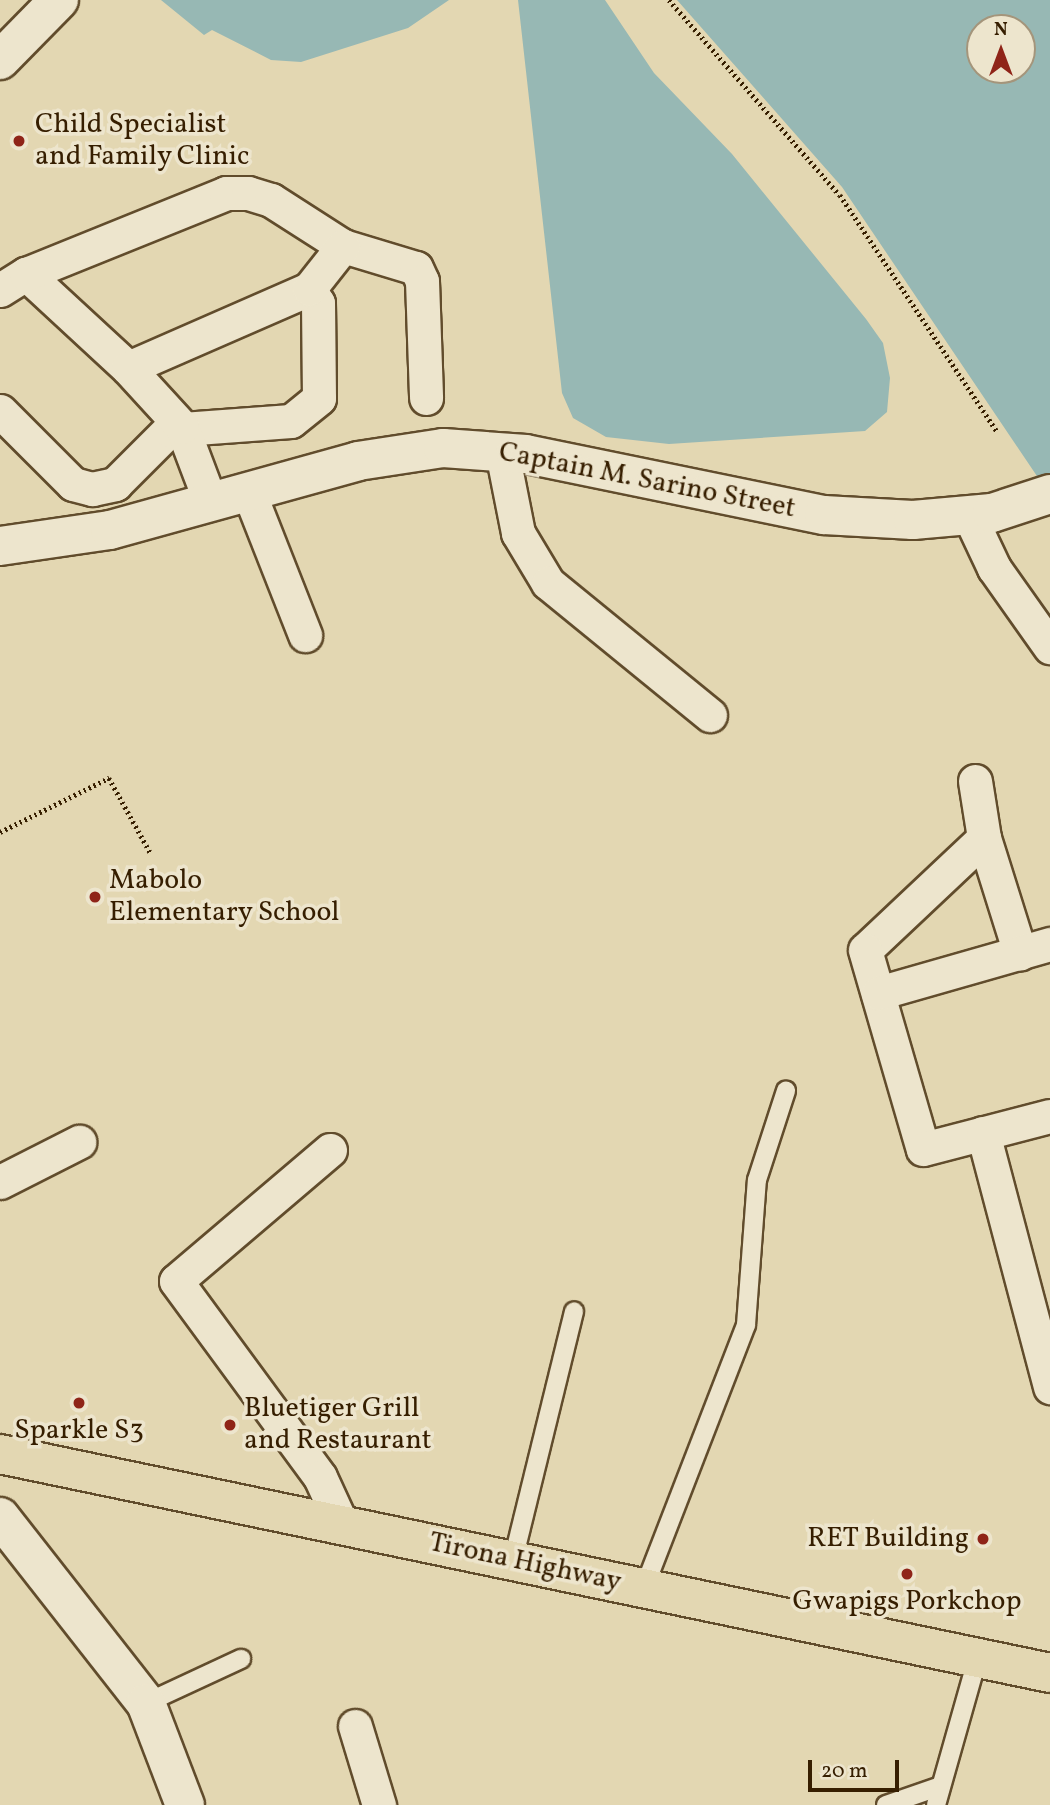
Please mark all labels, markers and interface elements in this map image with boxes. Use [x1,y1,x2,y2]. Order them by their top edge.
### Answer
north arrow [966,14,1036,84]
text: N [994,17,1008,43]
place label: Child Specialist and Family Clinic [35,108,250,174]
marker: Child Specialist and Family Clinic [9,131,29,151]
street label: Captain M. Sarino Street [496,436,798,526]
place label: Mabolo Elementary School [109,864,340,930]
marker: Mabolo Elementary School [87,889,103,905]
place label: Bluetiger Grill and Restaurant [244,1392,432,1458]
marker: Sparkle S3 [71,1395,87,1411]
place label: Sparkle S3 [14,1414,144,1448]
marker: Bluetiger Grill and Restaurant [222,1417,238,1433]
place label: RET Building [806,1522,969,1556]
street label: Tirona Highway [426,1526,624,1600]
marker: RET Building [975,1531,991,1547]
marker: Gwapigs Porkchop [899,1566,915,1582]
place label: Gwapigs Porkchop [792,1585,1022,1619]
scale bar [812,1745,903,1789]
text: 20 m [821,1757,867,1786]

